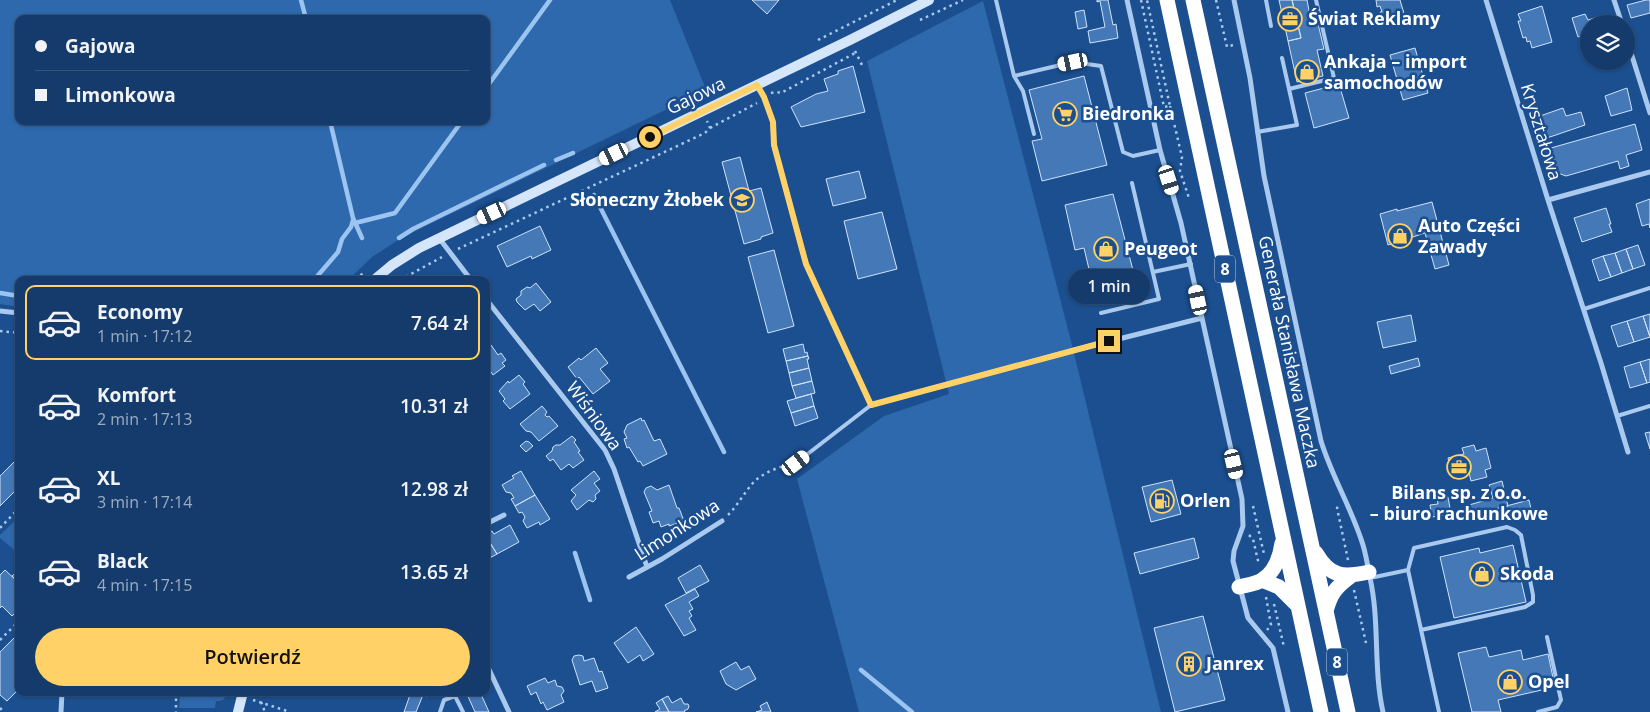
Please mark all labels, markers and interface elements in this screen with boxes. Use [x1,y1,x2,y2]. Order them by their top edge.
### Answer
office icon: Świat Reklamy [1277,6,1303,32]
place label: Świat Reklamy [1308,6,1441,30]
map controls [1580,15,1635,70]
button: layers [1580,15,1635,70]
text: Gajowa [65,33,136,59]
place label: Ankaja – import samochodów [1324,49,1467,94]
car [1056,52,1089,72]
shop icon: Ankaja – import samochodów [1294,59,1320,85]
street label: Gajowa [662,71,729,120]
street label: Kryształowa [1516,80,1568,183]
text: Limonkowa [65,82,176,108]
supermarket icon: Biedronka [1052,101,1078,127]
place label: Biedronka [1082,101,1175,125]
route start [639,126,661,148]
car [597,141,630,167]
car [1157,163,1180,197]
place label: Słoneczny Żłobek [570,187,725,211]
school or university icon: Słoneczny Żłobek [729,187,755,213]
car [475,200,508,226]
place label: Auto Części Zawady [1418,213,1520,258]
shop icon: Auto Części Zawady [1387,223,1413,249]
street label: Generała Stanisława Maczka [1254,233,1326,470]
shop icon: Peugeot [1093,236,1119,262]
place label: Peugeot [1124,236,1198,260]
road number: 8 [1215,255,1235,282]
callout: 1 min [1068,268,1150,304]
text: 1 min [1087,275,1131,297]
car [1187,284,1208,316]
text: Economy [97,299,183,325]
icon: car [37,300,82,345]
text: 7.64 zł [411,310,468,336]
text: 1 min · 17:12 [97,325,192,347]
route end [1098,330,1120,352]
street label: Wiśniowa [562,376,628,455]
text: Komfort [97,382,176,408]
icon: car [37,383,82,428]
text: 10.31 zł [400,393,468,419]
text: 2 min · 17:13 [97,408,192,430]
car [779,448,812,478]
car [1223,448,1244,480]
office icon: Bilans sp. z o.o. – biuro rachunkowe [1446,454,1472,480]
text: XL [97,465,120,491]
icon: car [37,466,82,511]
text: 12.98 zł [400,476,468,502]
place label: Bilans sp. z o.o. – biuro rachunkowe [1370,480,1548,525]
fuel station icon: Orlen [1149,488,1175,514]
place label: Orlen [1180,488,1230,512]
text: 3 min · 17:14 [97,491,192,513]
street label: Limonkowa [629,493,724,566]
text: Black [97,548,149,574]
icon: car [37,549,82,594]
text: 13.65 zł [400,559,468,585]
shop icon: Skoda [1469,561,1495,587]
place label: Skoda [1500,561,1554,585]
text: 4 min · 17:15 [97,574,192,596]
button: Potwierdź [35,628,470,686]
road number: 8 [1327,649,1347,676]
building icon: Janrex [1176,651,1202,677]
place label: Janrex [1204,651,1264,675]
shop icon: Opel [1497,669,1523,695]
place label: Opel [1528,669,1570,693]

